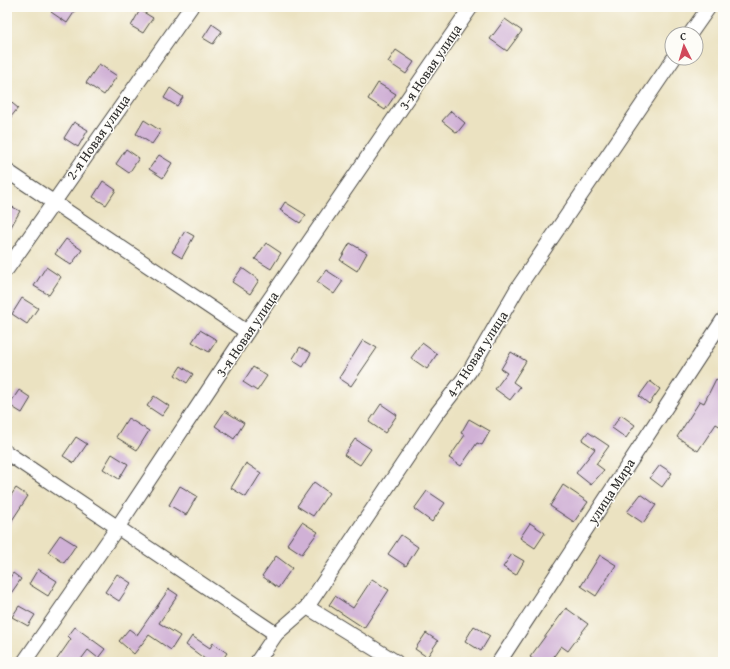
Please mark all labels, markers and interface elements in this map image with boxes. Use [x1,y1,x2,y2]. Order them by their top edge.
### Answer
street label: 3-я Новая улица [394,20,466,114]
north arrow [664,26,704,66]
text: С [679,28,687,44]
street label: 2-я Новая улица [61,90,135,184]
street label: 3-я Новая улица [211,287,283,381]
street label: 4-я Новая улица [441,307,513,401]
street label: улица Мира [582,454,640,528]

